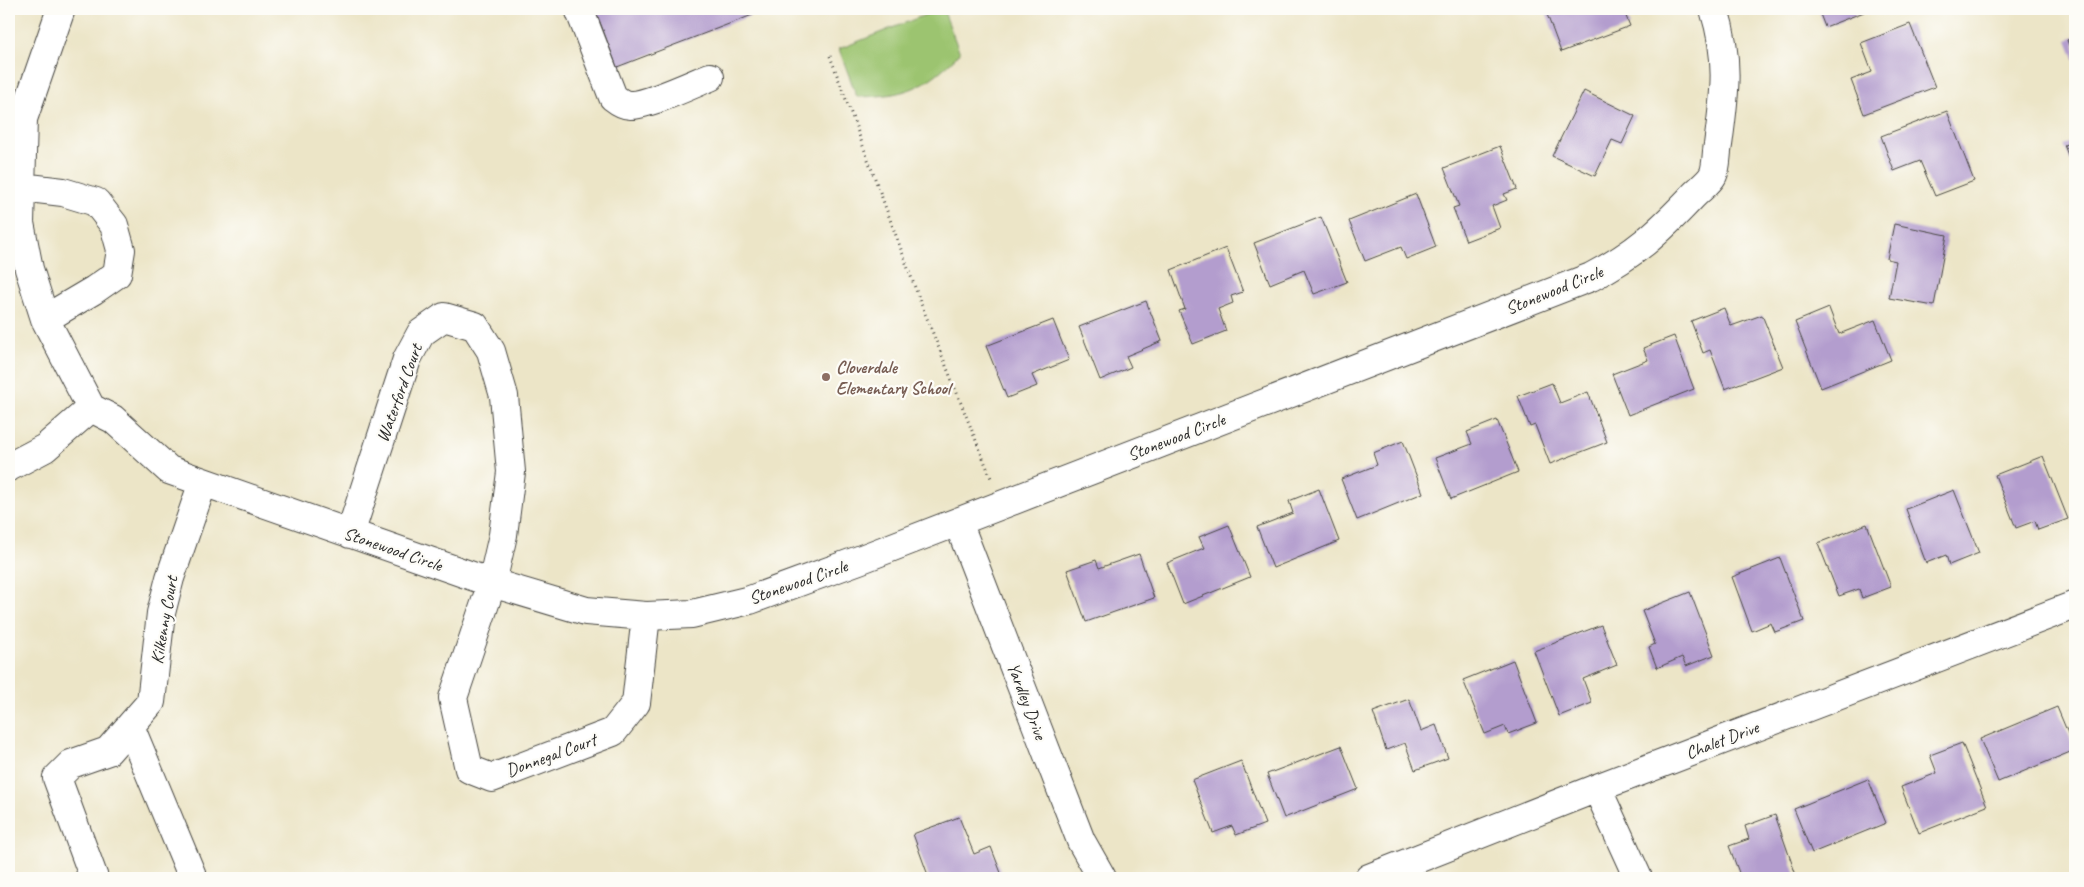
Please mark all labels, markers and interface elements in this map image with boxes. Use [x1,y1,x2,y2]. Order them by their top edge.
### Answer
street label: Stonewood Circle [1502,260,1607,319]
street label: Waterford Court [371,339,428,445]
place label: Cloverdale Elementary School [836,356,954,399]
marker: Cloverdale Elementary School [820,371,832,383]
street label: Stonewood Circle [1124,408,1229,466]
street label: Stonewood Circle [341,522,446,577]
street label: Stonewood Circle [746,554,851,609]
street label: Kilkenny Court [145,572,183,666]
street label: Yardley Drive [1002,659,1052,744]
street label: Chalet Drive [1683,716,1763,764]
street label: Donnegal Court [503,728,602,781]

